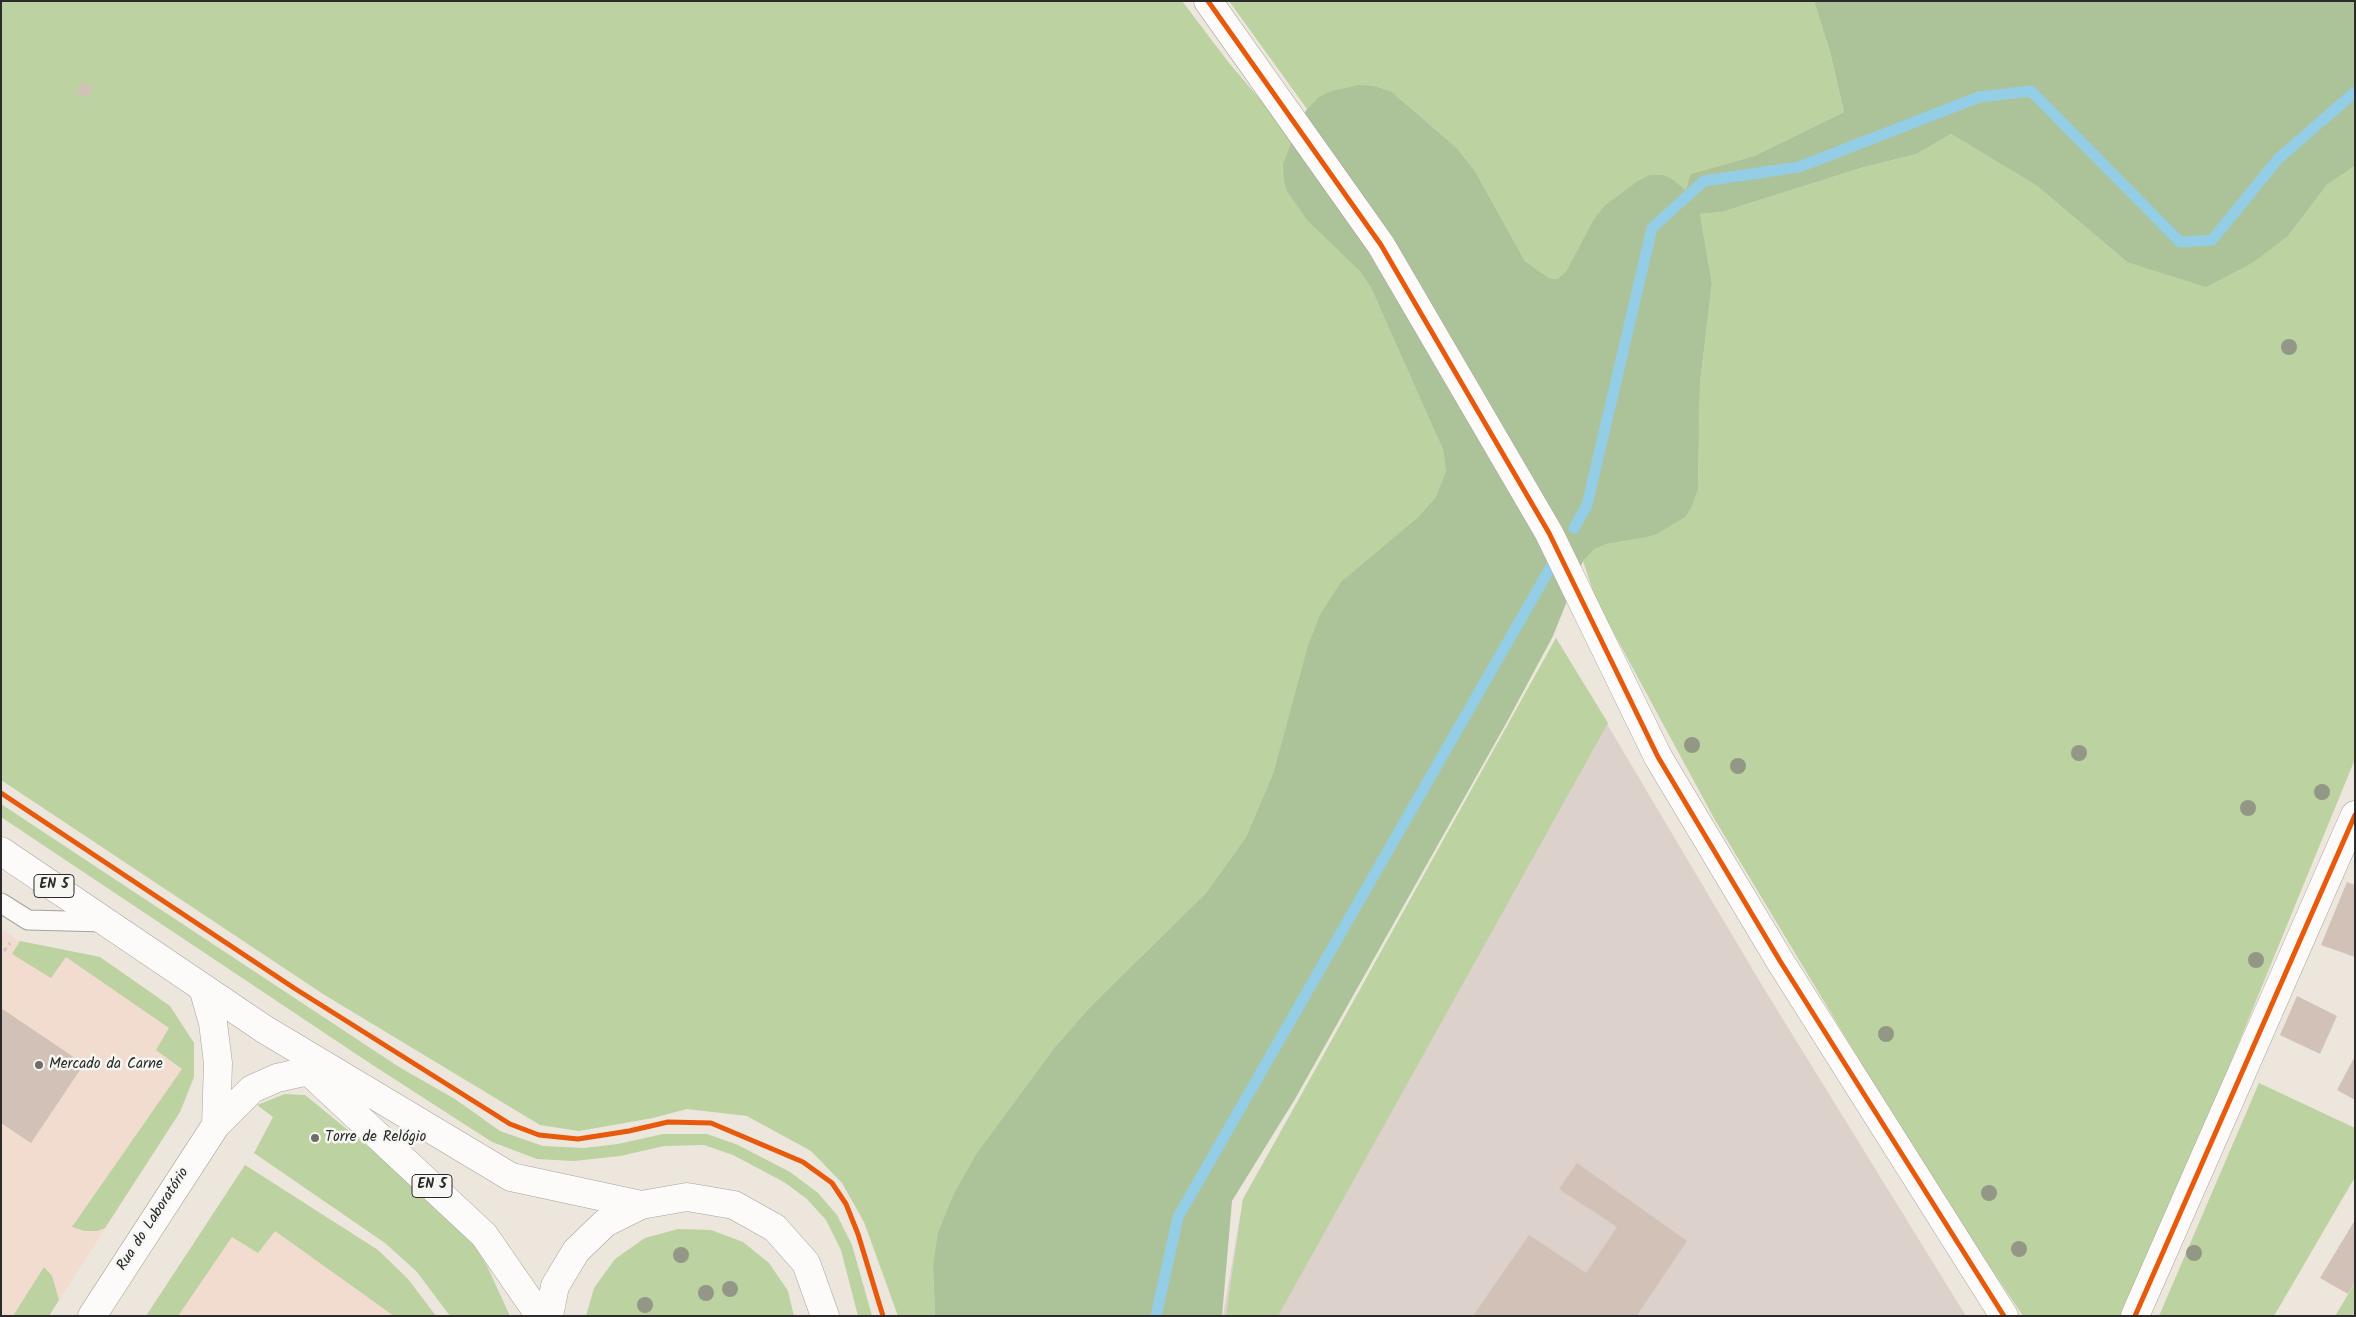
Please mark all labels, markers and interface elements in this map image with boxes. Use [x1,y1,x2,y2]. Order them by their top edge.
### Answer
road number: EN 5 [34,874,74,898]
place label: Mercado da Carne [49,1056,163,1074]
marker: Mercado da Carne [33,1059,45,1071]
place label: Torre de Relógio [325,1129,426,1147]
marker: Torre de Relógio [309,1132,321,1144]
street label: Rua do Laboratório [114,1165,194,1275]
road number: EN 5 [412,1174,452,1198]

